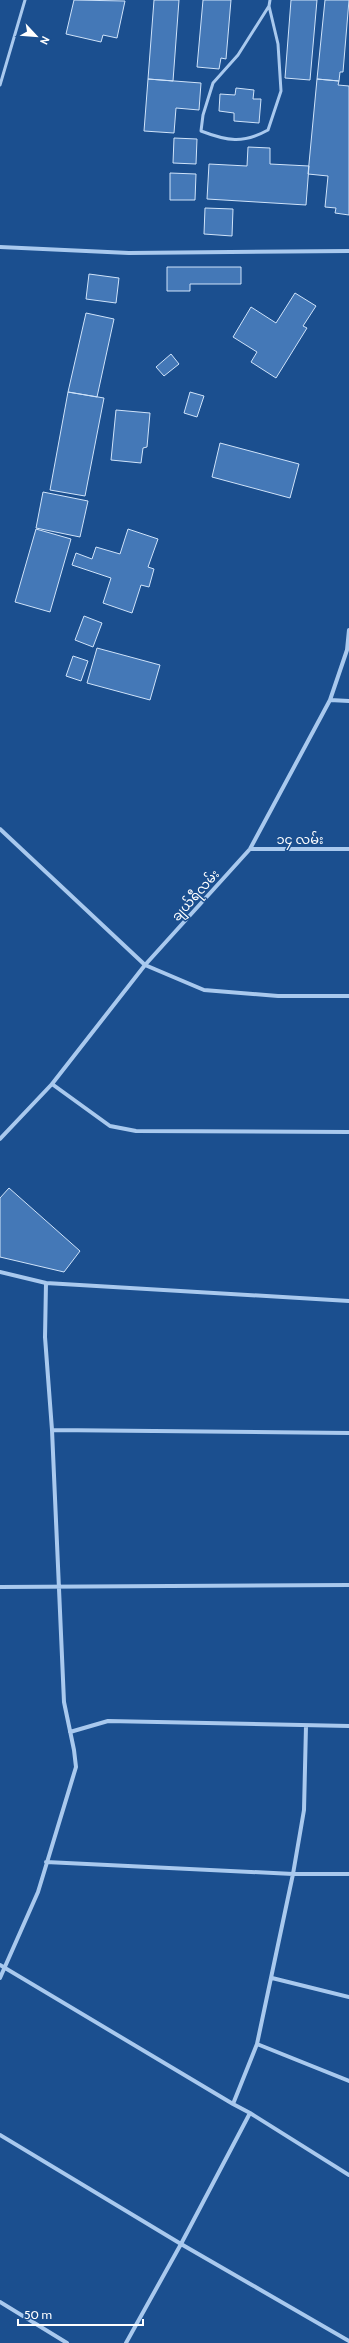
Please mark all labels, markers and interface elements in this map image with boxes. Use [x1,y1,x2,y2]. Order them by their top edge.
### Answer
north arrow [16,16,56,56]
text: N [37,34,53,47]
street label: ၁၄ လမ်း [277,831,323,850]
street label: ချယ်ရီလမ်း [168,866,224,926]
scale bar [18,2301,143,2327]
text: 50 m [24,2307,52,2322]

